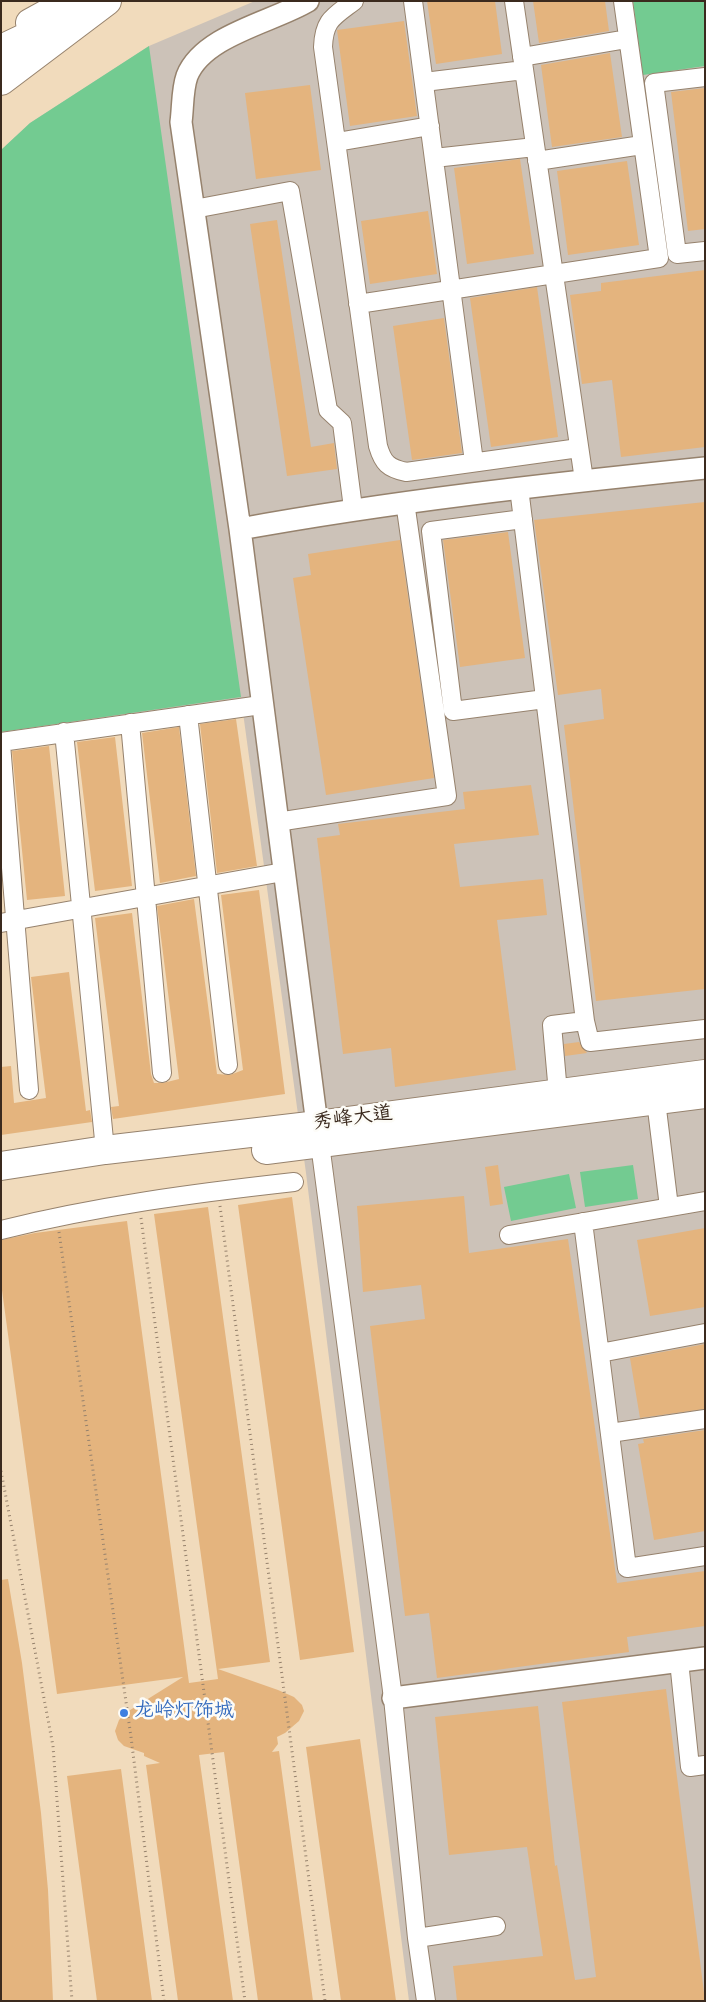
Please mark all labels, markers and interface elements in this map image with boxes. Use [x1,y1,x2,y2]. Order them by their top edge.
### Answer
street label: 秀峰大道 [312,1103,394,1137]
place label: 龙岭灯饰城 [134,1701,234,1725]
marker: 龙岭灯饰城 [118,1707,130,1719]

